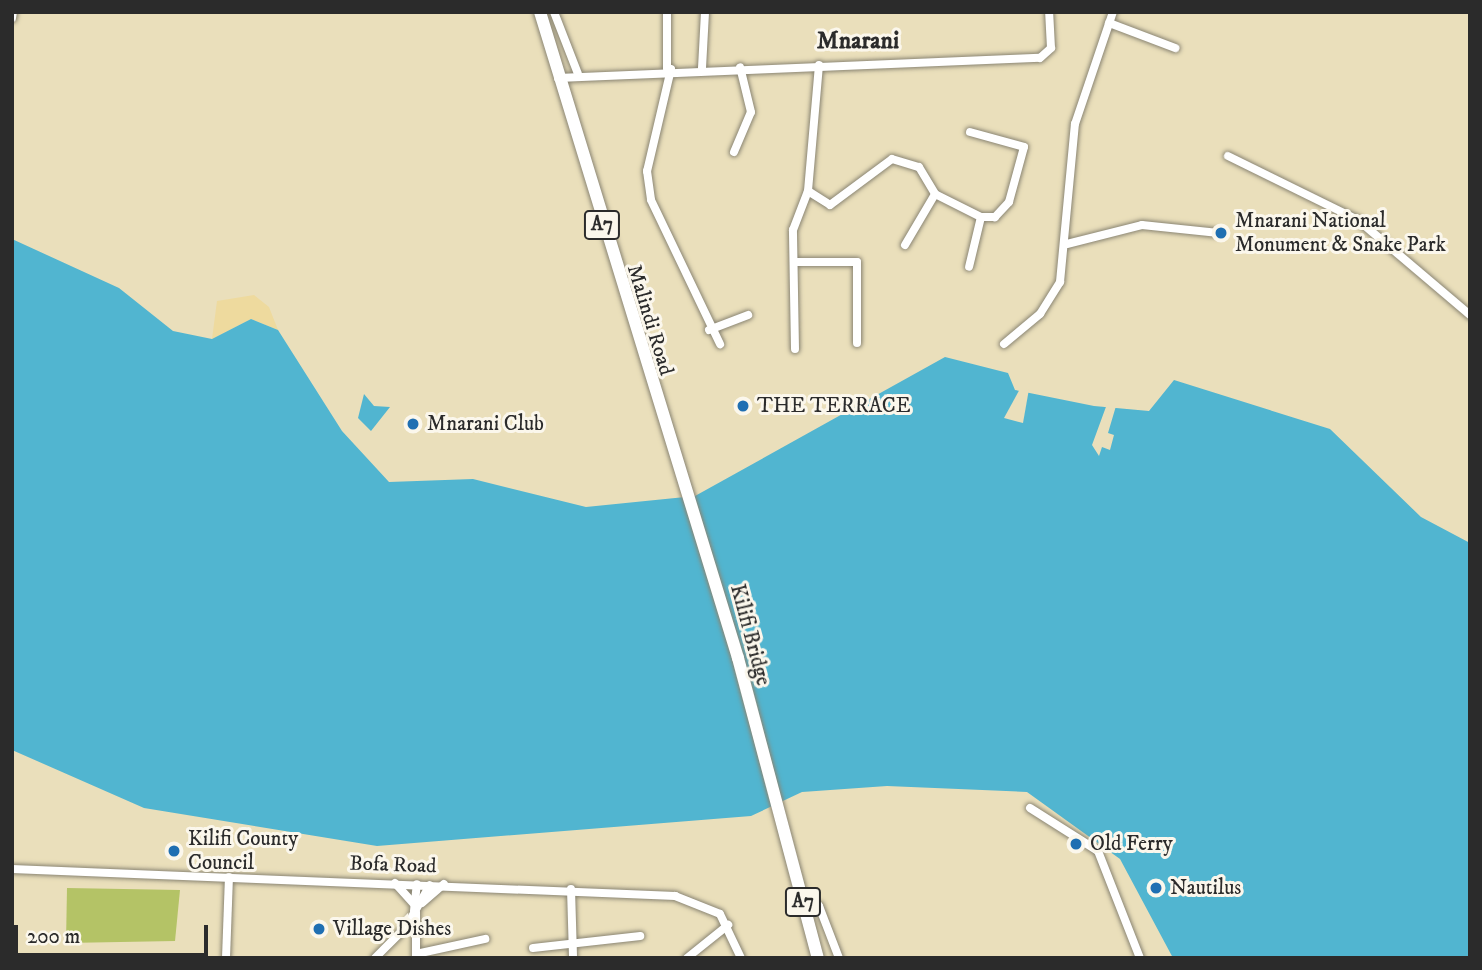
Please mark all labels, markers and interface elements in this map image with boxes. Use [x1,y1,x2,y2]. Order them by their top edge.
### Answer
district label: Mnarani [817,28,899,56]
place label: Mnarani National Monument & Snake Park [1235,208,1446,258]
road number: A7 [583,210,621,241]
marker: Mnarani National Monument & Snake Park [1213,225,1229,241]
street label: Malindi Road [621,262,679,378]
place label: THE TERRACE [757,393,911,419]
marker: THE TERRACE [735,398,751,414]
place label: Mnarani Club [427,411,544,437]
marker: Mnarani Club [405,416,421,432]
street label: Kilifi Bridge [724,581,776,689]
place label: Kilifi County Council [188,826,298,876]
place label: Old Ferry [1090,831,1173,857]
marker: Old Ferry [1068,836,1084,852]
marker: Kilifi County Council [166,843,182,859]
street label: Bofa Road [349,851,437,879]
place label: Nautilus [1170,875,1241,901]
marker: Nautilus [1148,880,1164,896]
road number: A7 [784,887,822,918]
scale bar [18,911,212,955]
place label: Village Dishes [333,916,451,942]
marker: Village Dishes [311,921,327,937]
text: 200 m [27,924,80,950]

